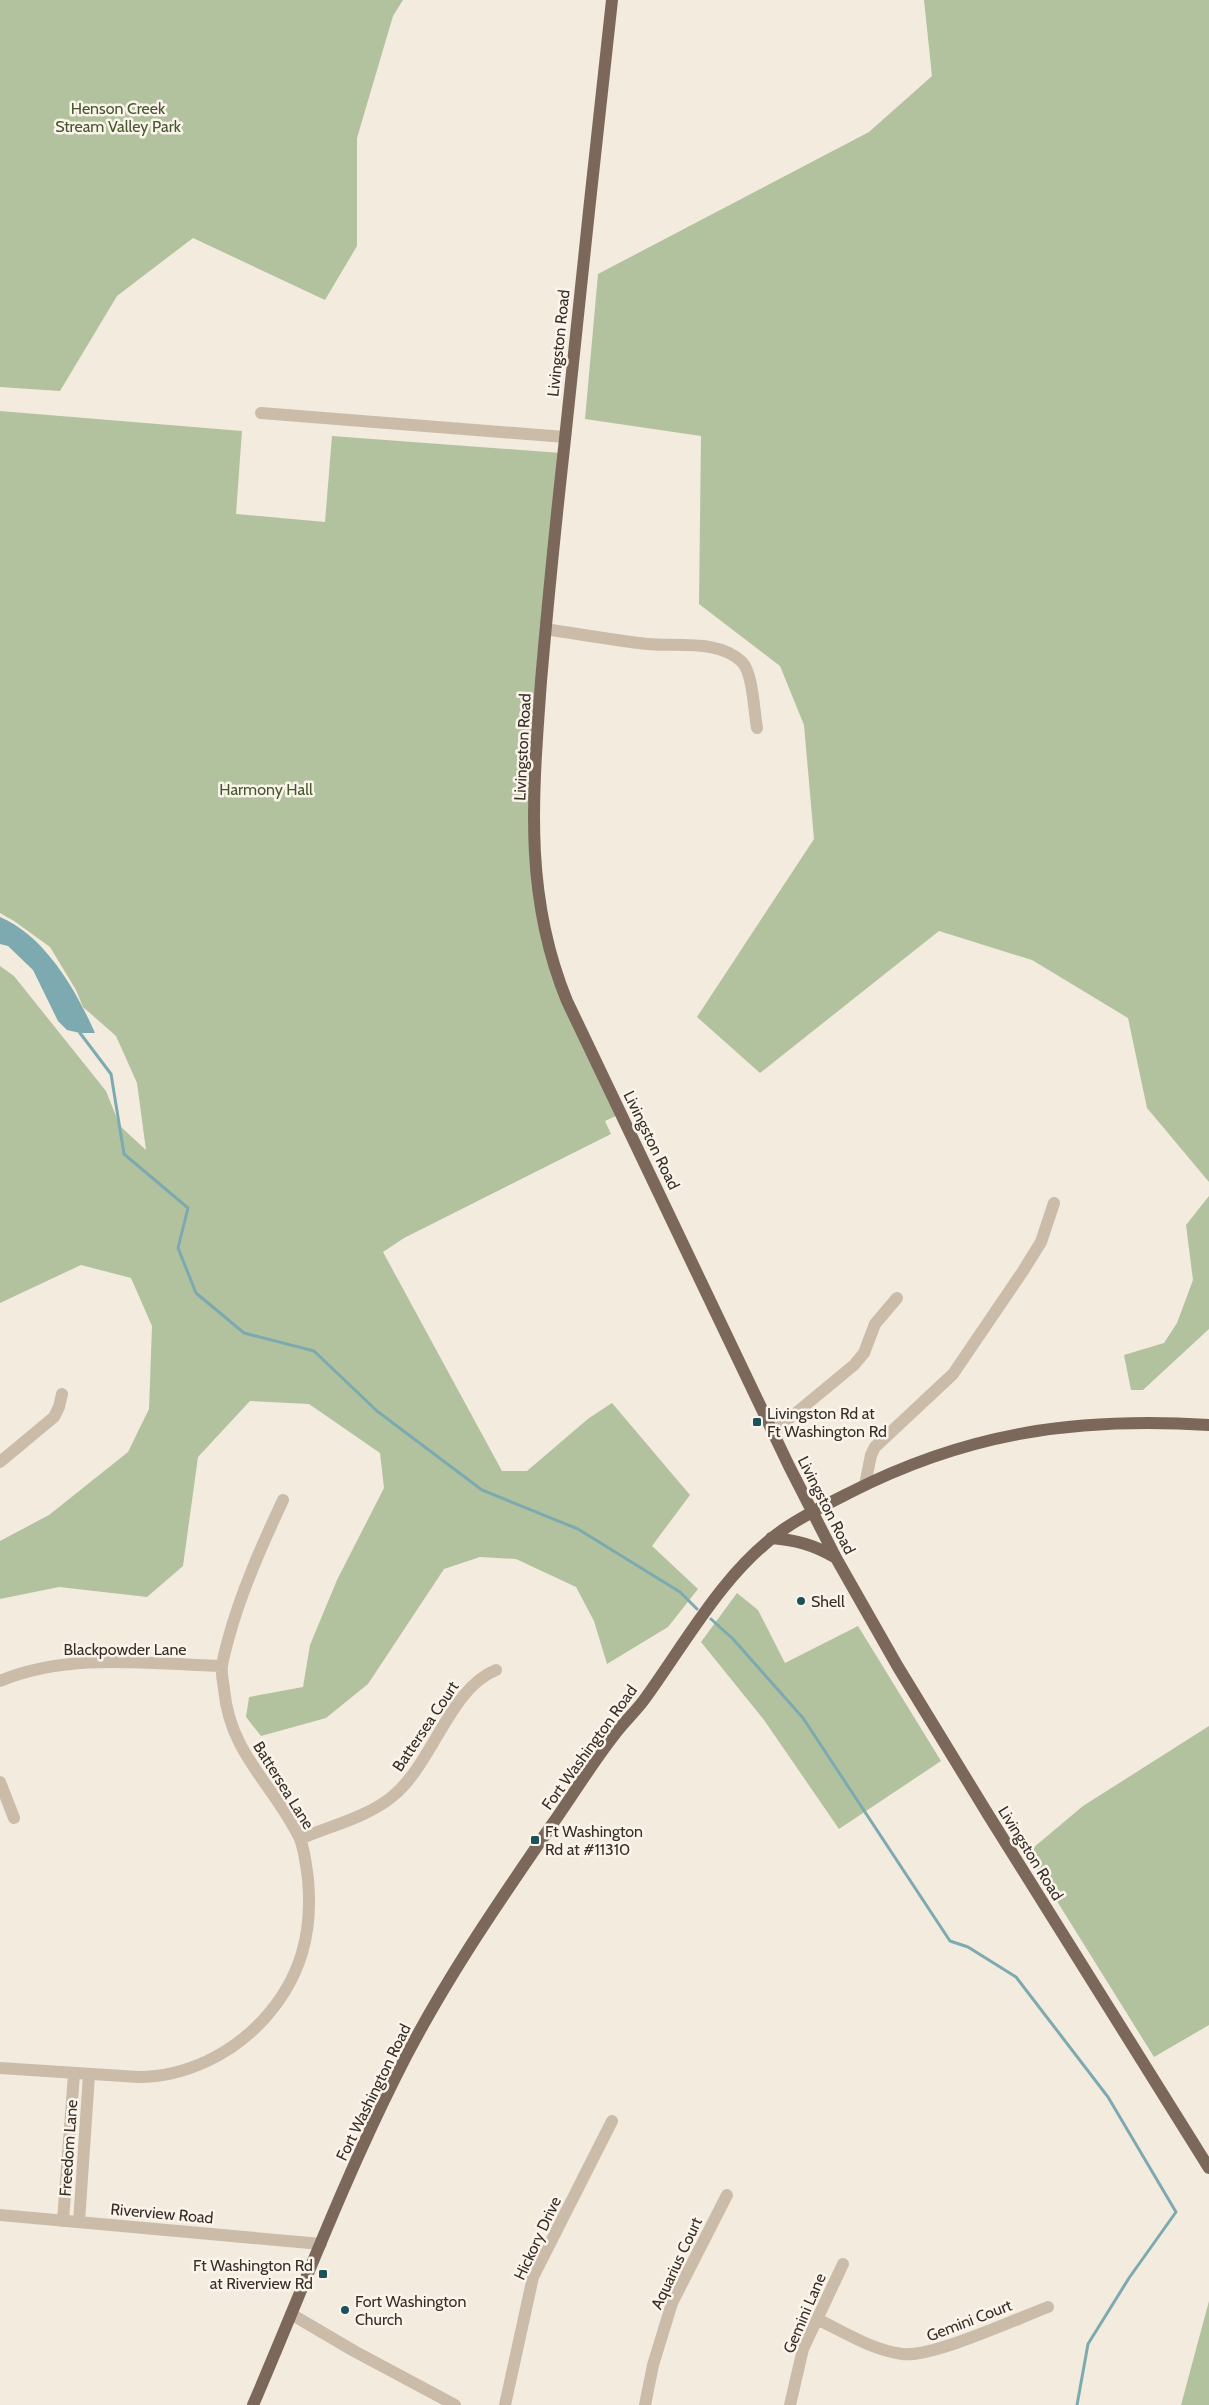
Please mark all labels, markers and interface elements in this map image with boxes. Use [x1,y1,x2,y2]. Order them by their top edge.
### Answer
park label: Henson Creek Stream Valley Park [55,99,182,136]
street label: Livingston Road [543,289,574,398]
street label: Livingston Road [510,693,535,801]
park label: Harmony Hall [219,780,313,799]
street label: Livingston Road [619,1088,684,1193]
place label: Livingston Rd at Ft Washington Rd [767,1404,887,1441]
marker: Livingston Rd at Ft Washington Rd [751,1416,763,1428]
street label: Livingston Road [794,1453,859,1557]
place label: Shell [811,1592,845,1611]
marker: Shell [795,1595,807,1607]
street label: Blackpowder Lane [63,1640,187,1659]
street label: Battersea Court [388,1677,463,1775]
street label: Fort Washington Road [538,1681,641,1813]
street label: Battersea Lane [249,1738,318,1833]
street label: Livingston Road [994,1803,1067,1904]
place label: Ft Washington Rd at #11310 [545,1822,643,1859]
marker: Ft Washington Rd at #11310 [529,1834,541,1846]
street label: Fort Washington Road [332,2021,415,2164]
street label: Freedom Lane [56,2099,81,2197]
street label: Hickory Drive [510,2193,565,2283]
street label: Riverview Road [110,2200,214,2227]
street label: Aquarius Court [647,2214,706,2312]
place label: Ft Washington Rd at Riverview Rd [193,2256,313,2293]
marker: Ft Washington Rd at Riverview Rd [317,2268,329,2280]
street label: Gemini Lane [779,2270,830,2356]
place label: Fort Washington Church [355,2292,466,2329]
street label: Gemini Court [924,2295,1015,2345]
marker: Fort Washington Church [339,2304,351,2316]

